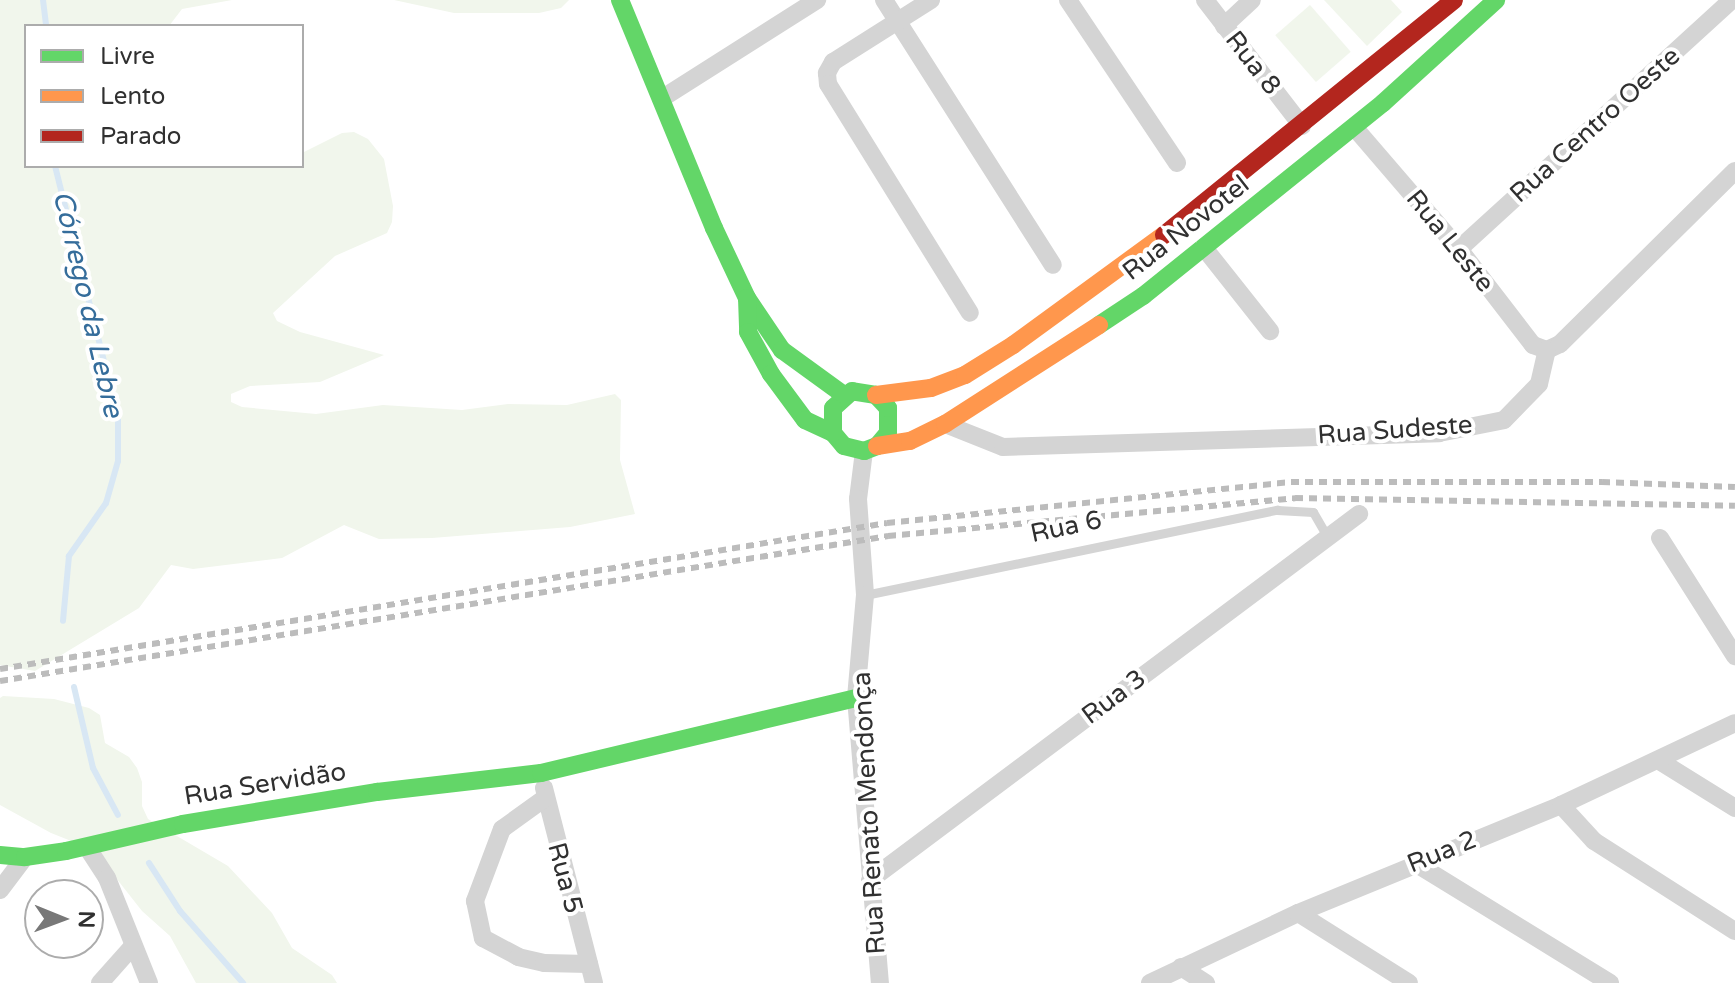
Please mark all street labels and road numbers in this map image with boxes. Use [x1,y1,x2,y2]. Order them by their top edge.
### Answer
street label: Rua 8 [1219,25,1287,101]
street label: Rua Centro Oeste [1504,41,1686,209]
street label: Rua Novotel [1116,169,1256,287]
street label: Rua Leste [1399,184,1501,298]
street label: Rua Sudeste [1316,409,1474,451]
street label: Rua 6 [1028,504,1104,550]
street label: Rua 3 [1076,663,1152,731]
street label: Rua Renato Mendonça [846,671,892,955]
street label: Rua Servidão [182,756,348,812]
street label: Rua 2 [1403,824,1481,880]
street label: Rua 5 [541,839,589,917]

